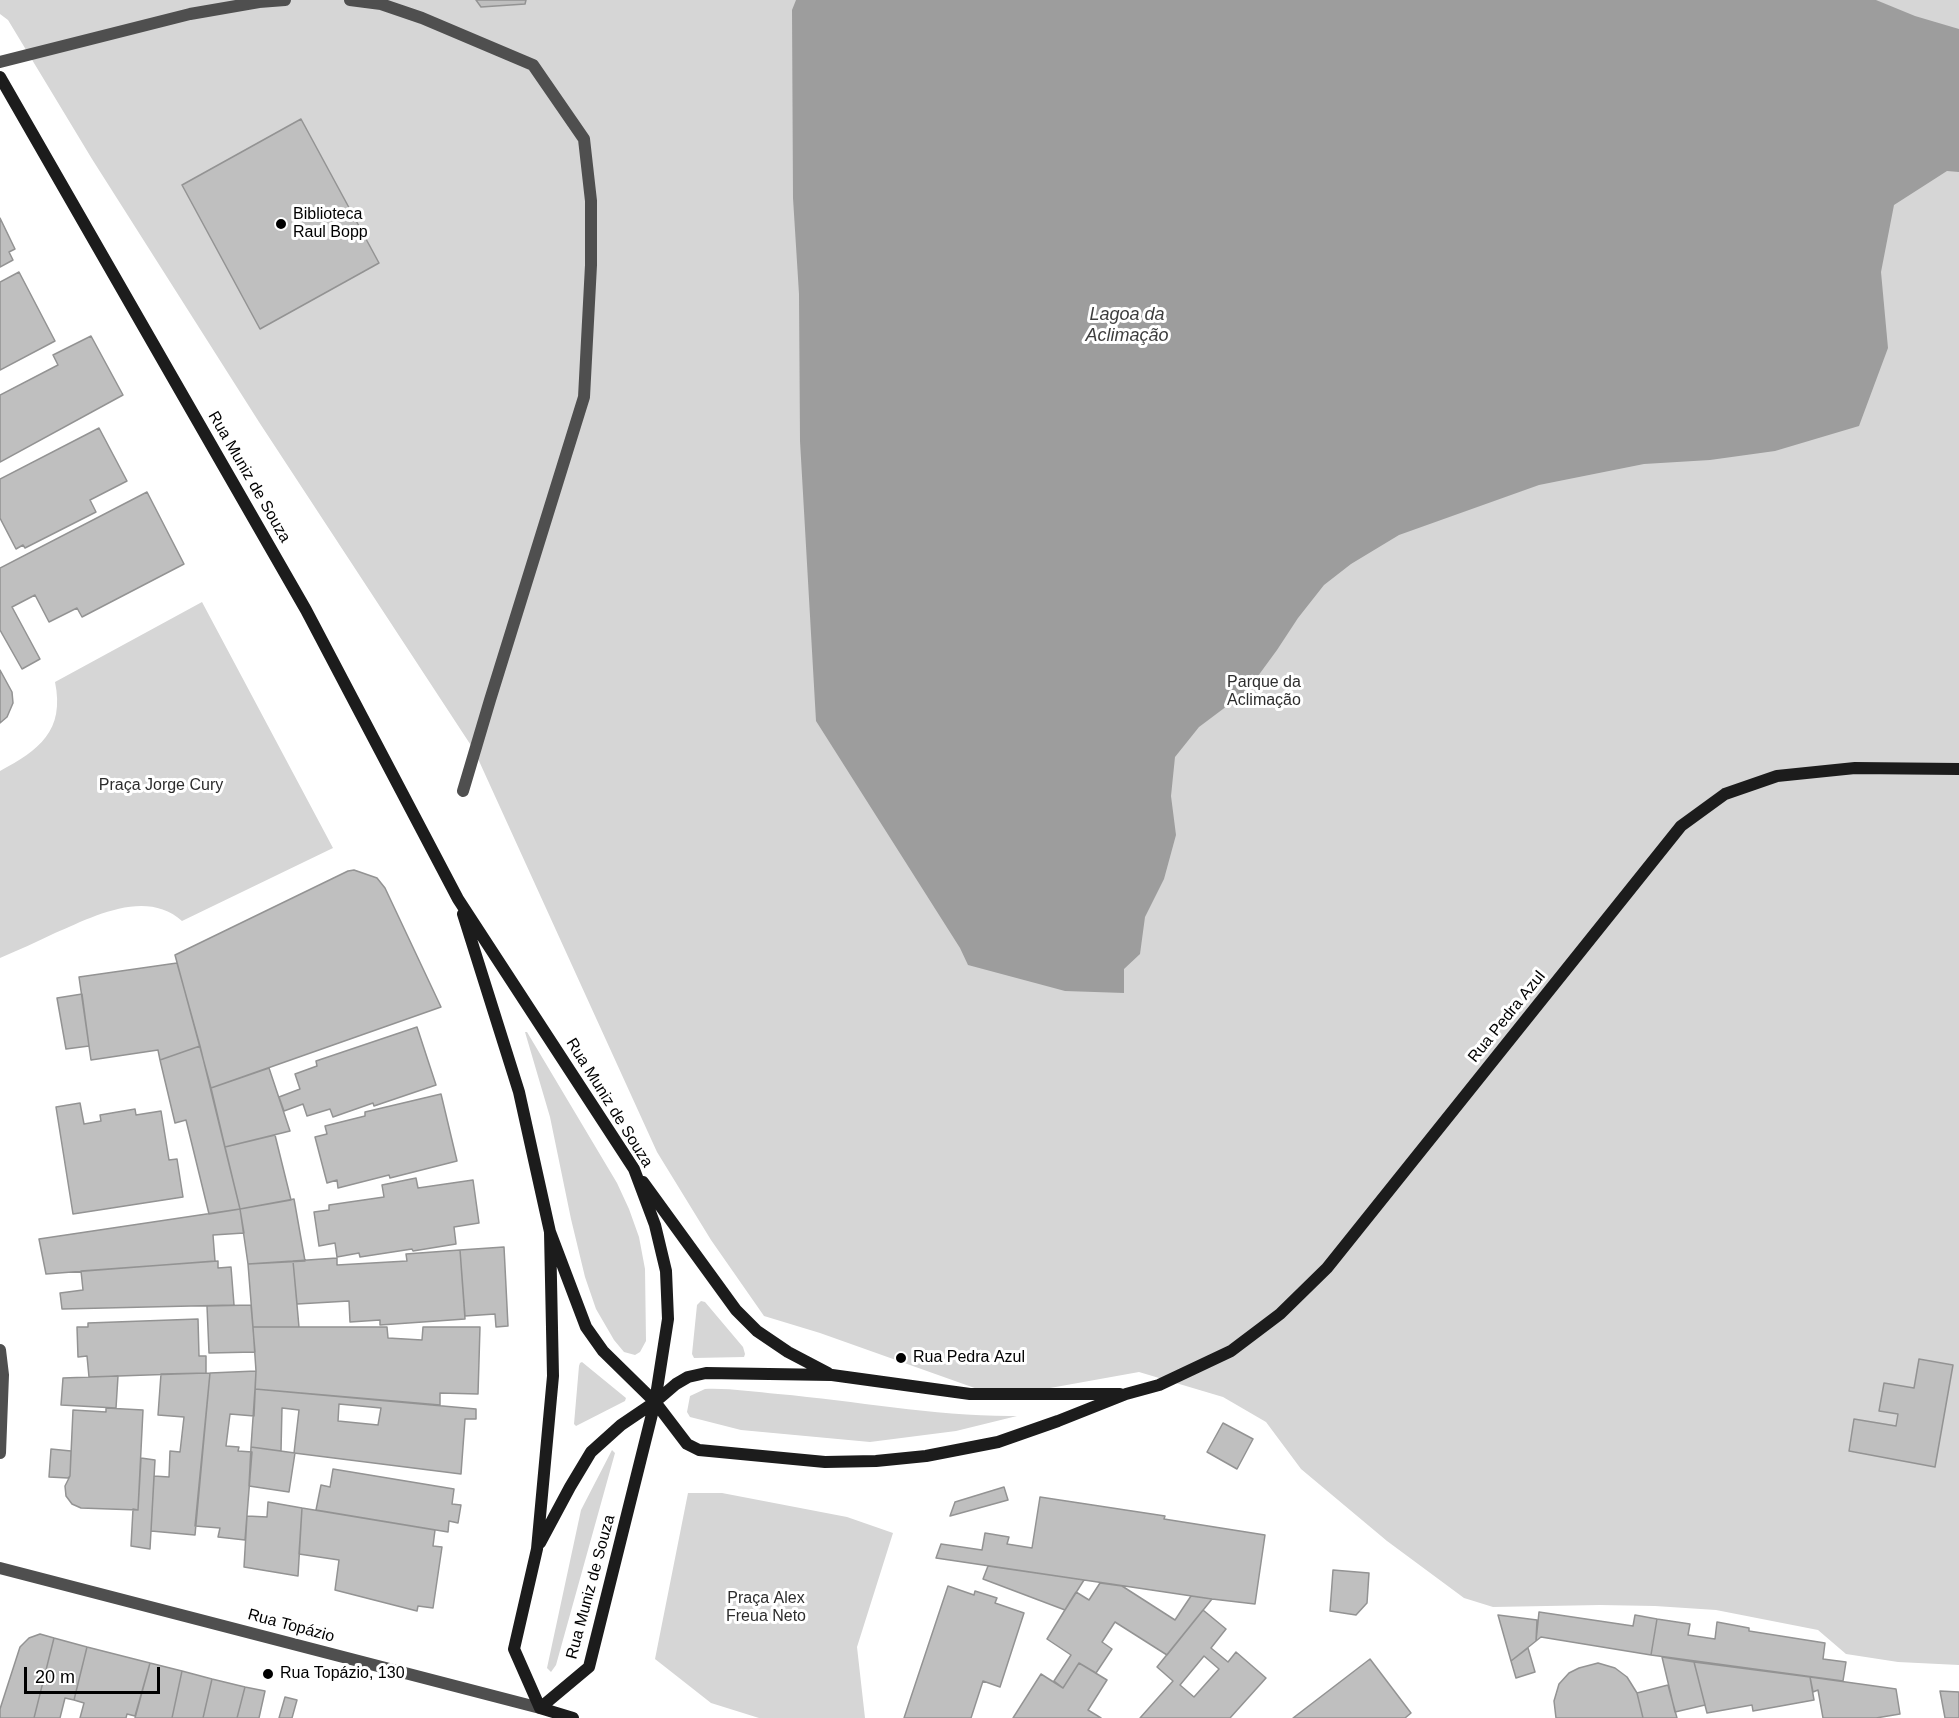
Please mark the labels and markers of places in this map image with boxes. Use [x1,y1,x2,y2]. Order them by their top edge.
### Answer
place label: Biblioteca Raul Bopp [293,205,368,243]
marker: Biblioteca Raul Bopp [274,217,288,231]
place label: Rua Pedra Azul [913,1348,1025,1368]
marker: Rua Pedra Azul [894,1351,908,1365]
place label: Rua Topázio, 130 [280,1664,405,1684]
marker: Rua Topázio, 130 [261,1667,275,1681]

